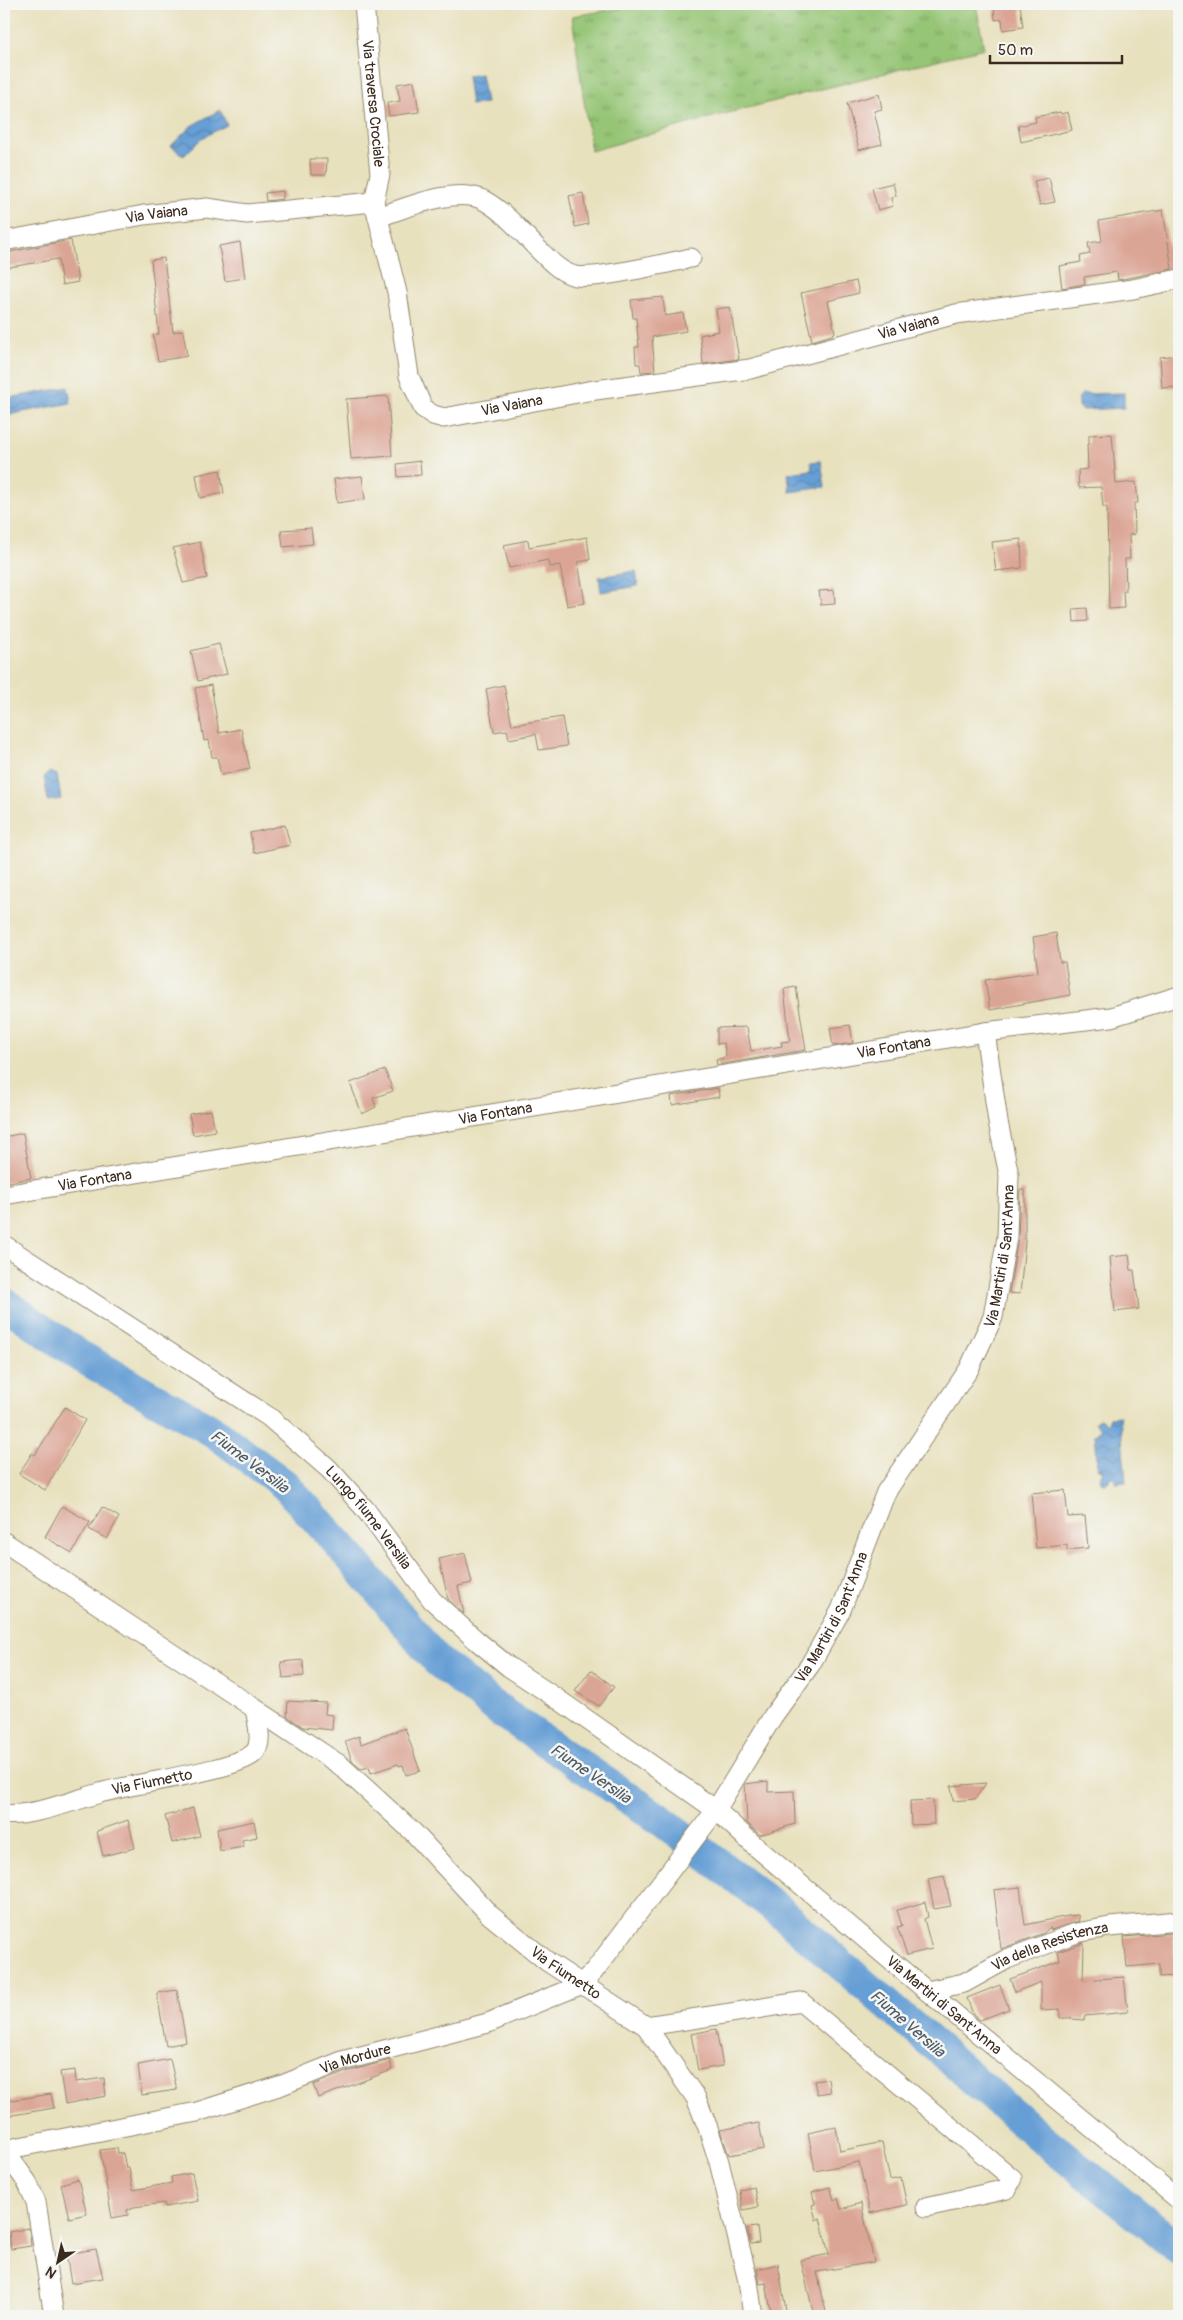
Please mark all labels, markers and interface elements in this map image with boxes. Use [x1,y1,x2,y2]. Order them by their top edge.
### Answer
scale bar [990,32,1123,64]
street label: Via traversa Crociale [357,39,388,169]
text: 50 m [998,41,1033,60]
street label: Via Vaiana [124,201,189,228]
street label: Via Vaiana [876,310,941,344]
street label: Via Vaiana [479,391,544,421]
street label: Via Fontana [856,1032,932,1063]
street label: Via Fontana [457,1098,534,1129]
street label: Via Fontana [57,1165,133,1196]
street label: Via Martiri di Sant'Anna [980,1184,1019,1331]
water label: Fiume Versilia [206,1426,294,1499]
street label: Lungo fiume Versilia [321,1462,415,1573]
street label: Via Martiri di Sant'Anna [791,1549,872,1687]
water label: Fiume Versilia [546,1740,636,1809]
street label: Via Fiumetto [110,1765,194,1800]
street label: Via della Resistenza [988,1918,1110,1976]
street label: Via Fiumetto [526,1942,604,2004]
street label: Via Martiri di Sant'Anna [882,1952,1005,2059]
water label: Fiume Versilia [866,1986,950,2063]
street label: Via Mordure [317,2040,394,2079]
north arrow [32,2238,82,2288]
text: N [42,2263,60,2282]

